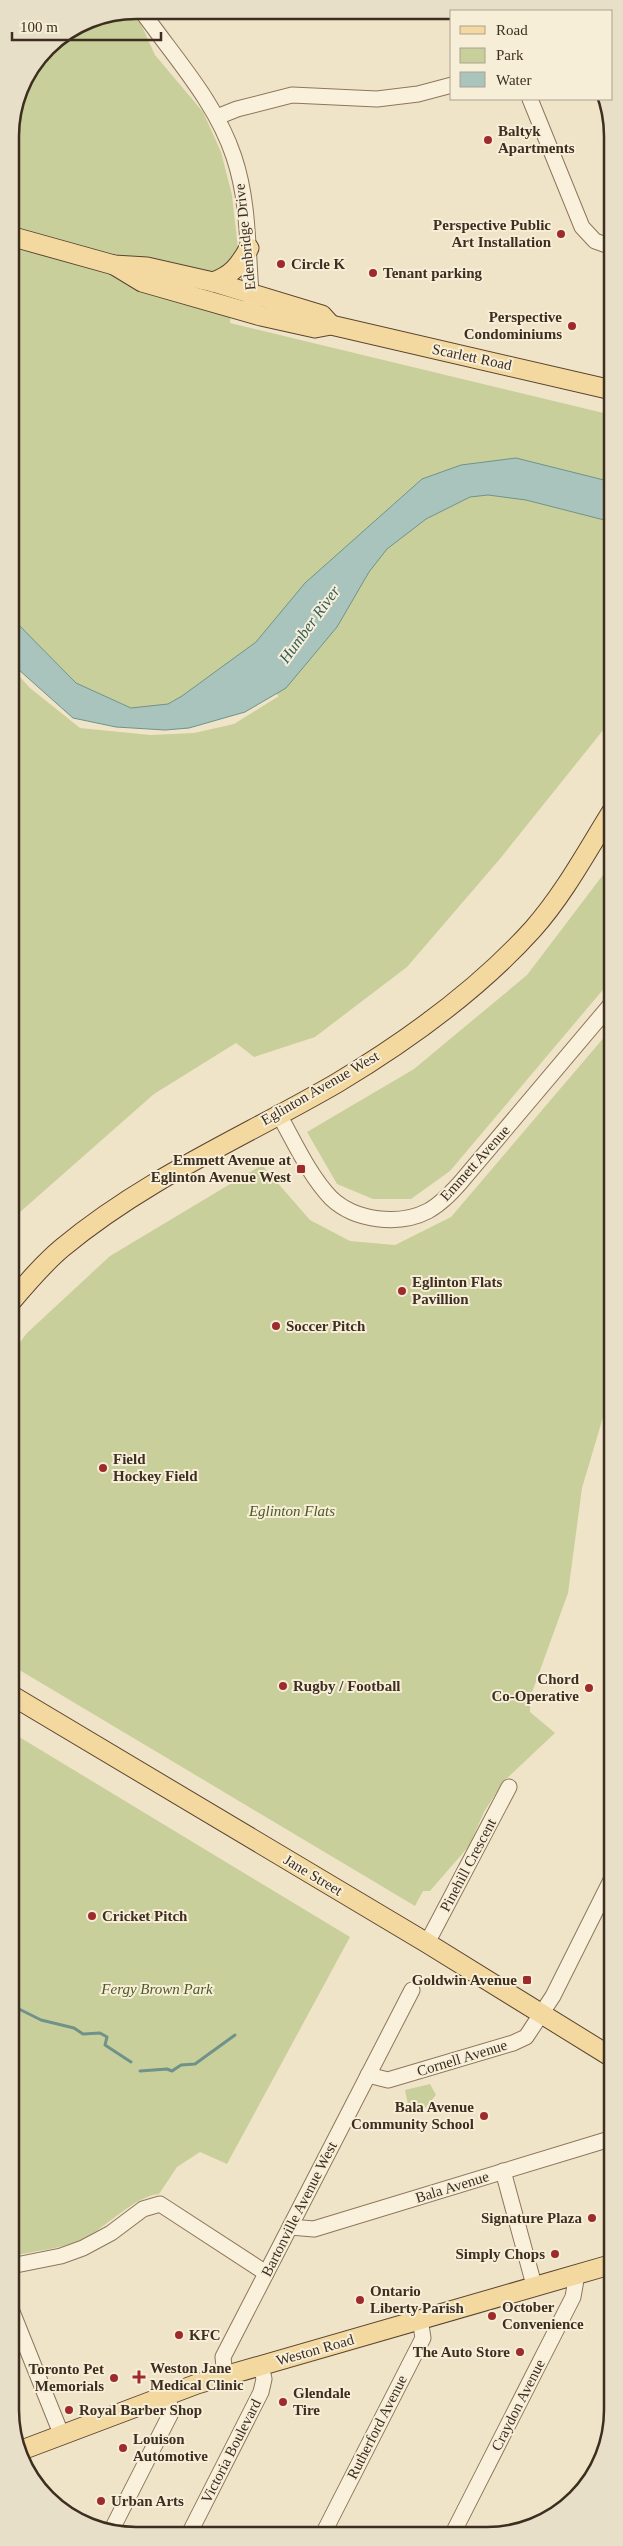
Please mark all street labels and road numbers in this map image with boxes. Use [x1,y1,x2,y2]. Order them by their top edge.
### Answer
street label: Edenbridge Drive [231,183,259,291]
street label: Scarlett Road [431,341,514,373]
street label: Eglinton Avenue West [258,1047,382,1128]
street label: Emmett Avenue [437,1122,513,1204]
street label: Pinehill Crescent [437,1815,500,1914]
street label: Jane Street [281,1851,346,1899]
street label: Cornell Avenue [415,2037,509,2079]
street label: Bartonville Avenue West [258,2138,340,2279]
street label: Bala Avenue [413,2168,491,2206]
street label: Weston Road [274,2331,356,2369]
street label: Craydon Avenue [488,2356,548,2453]
street label: Rutherford Avenue [344,2372,410,2482]
street label: Victoria Boulevard [198,2396,264,2506]

